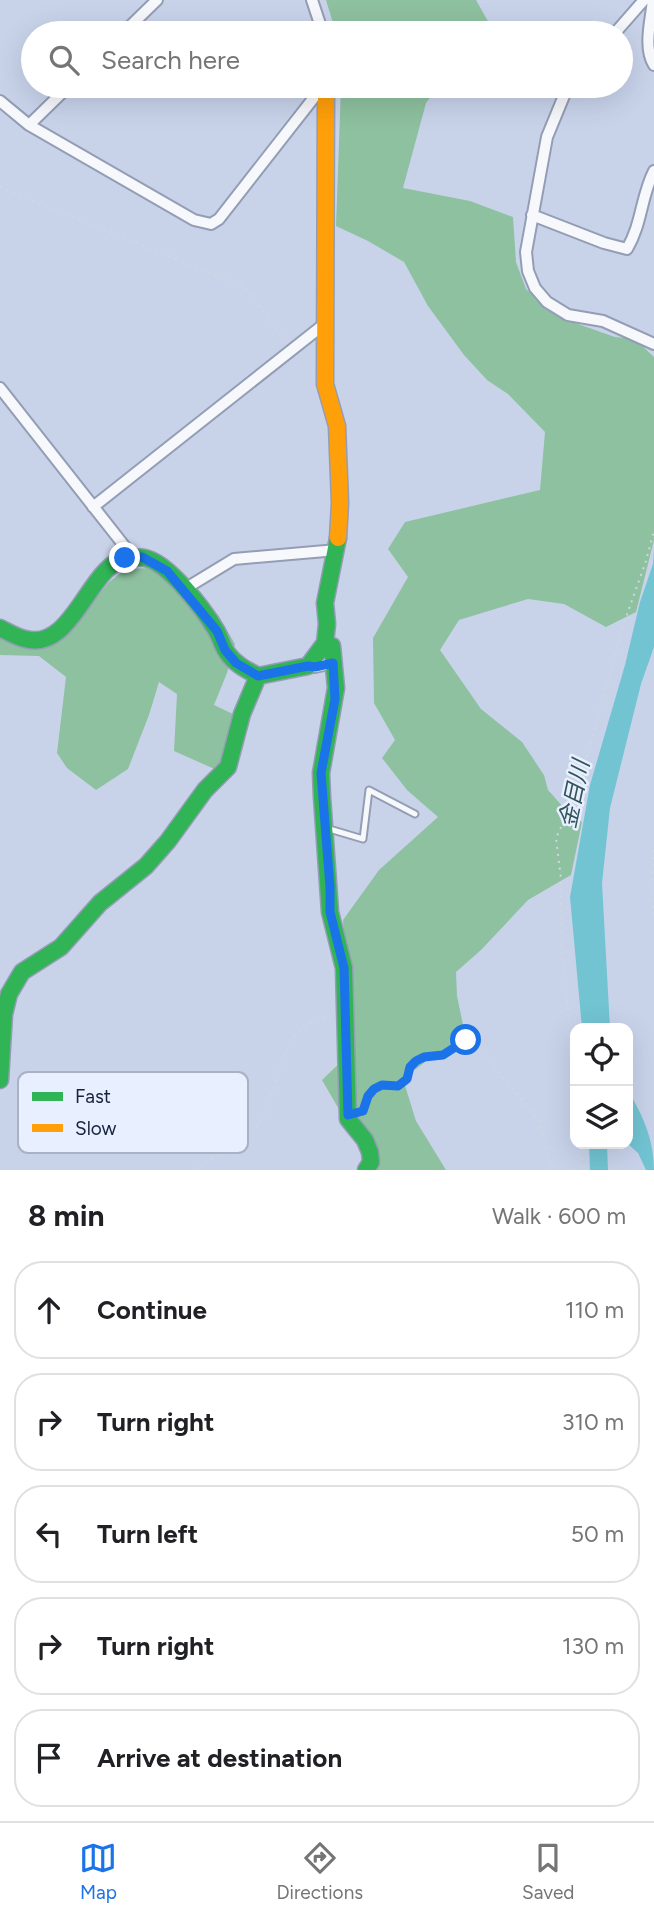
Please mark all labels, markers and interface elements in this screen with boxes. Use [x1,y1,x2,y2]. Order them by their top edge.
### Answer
search box [21,21,633,98]
icon: search [45,41,83,79]
text: Search here [101,44,240,76]
route end [109,542,140,573]
water label: 金目川 [553,754,595,831]
map controls [570,1023,633,1149]
button: locate [570,1023,633,1086]
route start [450,1024,481,1055]
legend [18,1072,248,1153]
text: Fast [75,1085,111,1108]
button: layers [570,1086,633,1149]
text: Slow [75,1117,117,1140]
text: 8 min [28,1197,105,1234]
text: Walk · 600 m [492,1202,626,1230]
icon: ahead [30,1291,68,1329]
text: Continue [97,1294,207,1326]
text: 110 m [565,1296,624,1324]
icon: right [30,1403,68,1441]
text: Turn right [97,1406,214,1438]
text: 310 m [562,1408,624,1436]
icon: left [30,1515,68,1553]
text: Turn left [97,1518,198,1550]
text: 50 m [571,1520,624,1548]
icon: right [30,1627,68,1665]
text: Turn right [97,1630,214,1662]
text: 130 m [562,1632,624,1660]
icon: arrive [30,1739,68,1777]
text: Arrive at destination [97,1742,342,1774]
tab: Map [79,1839,117,1904]
tab: Directions [276,1839,363,1904]
tab: Saved [522,1839,574,1904]

